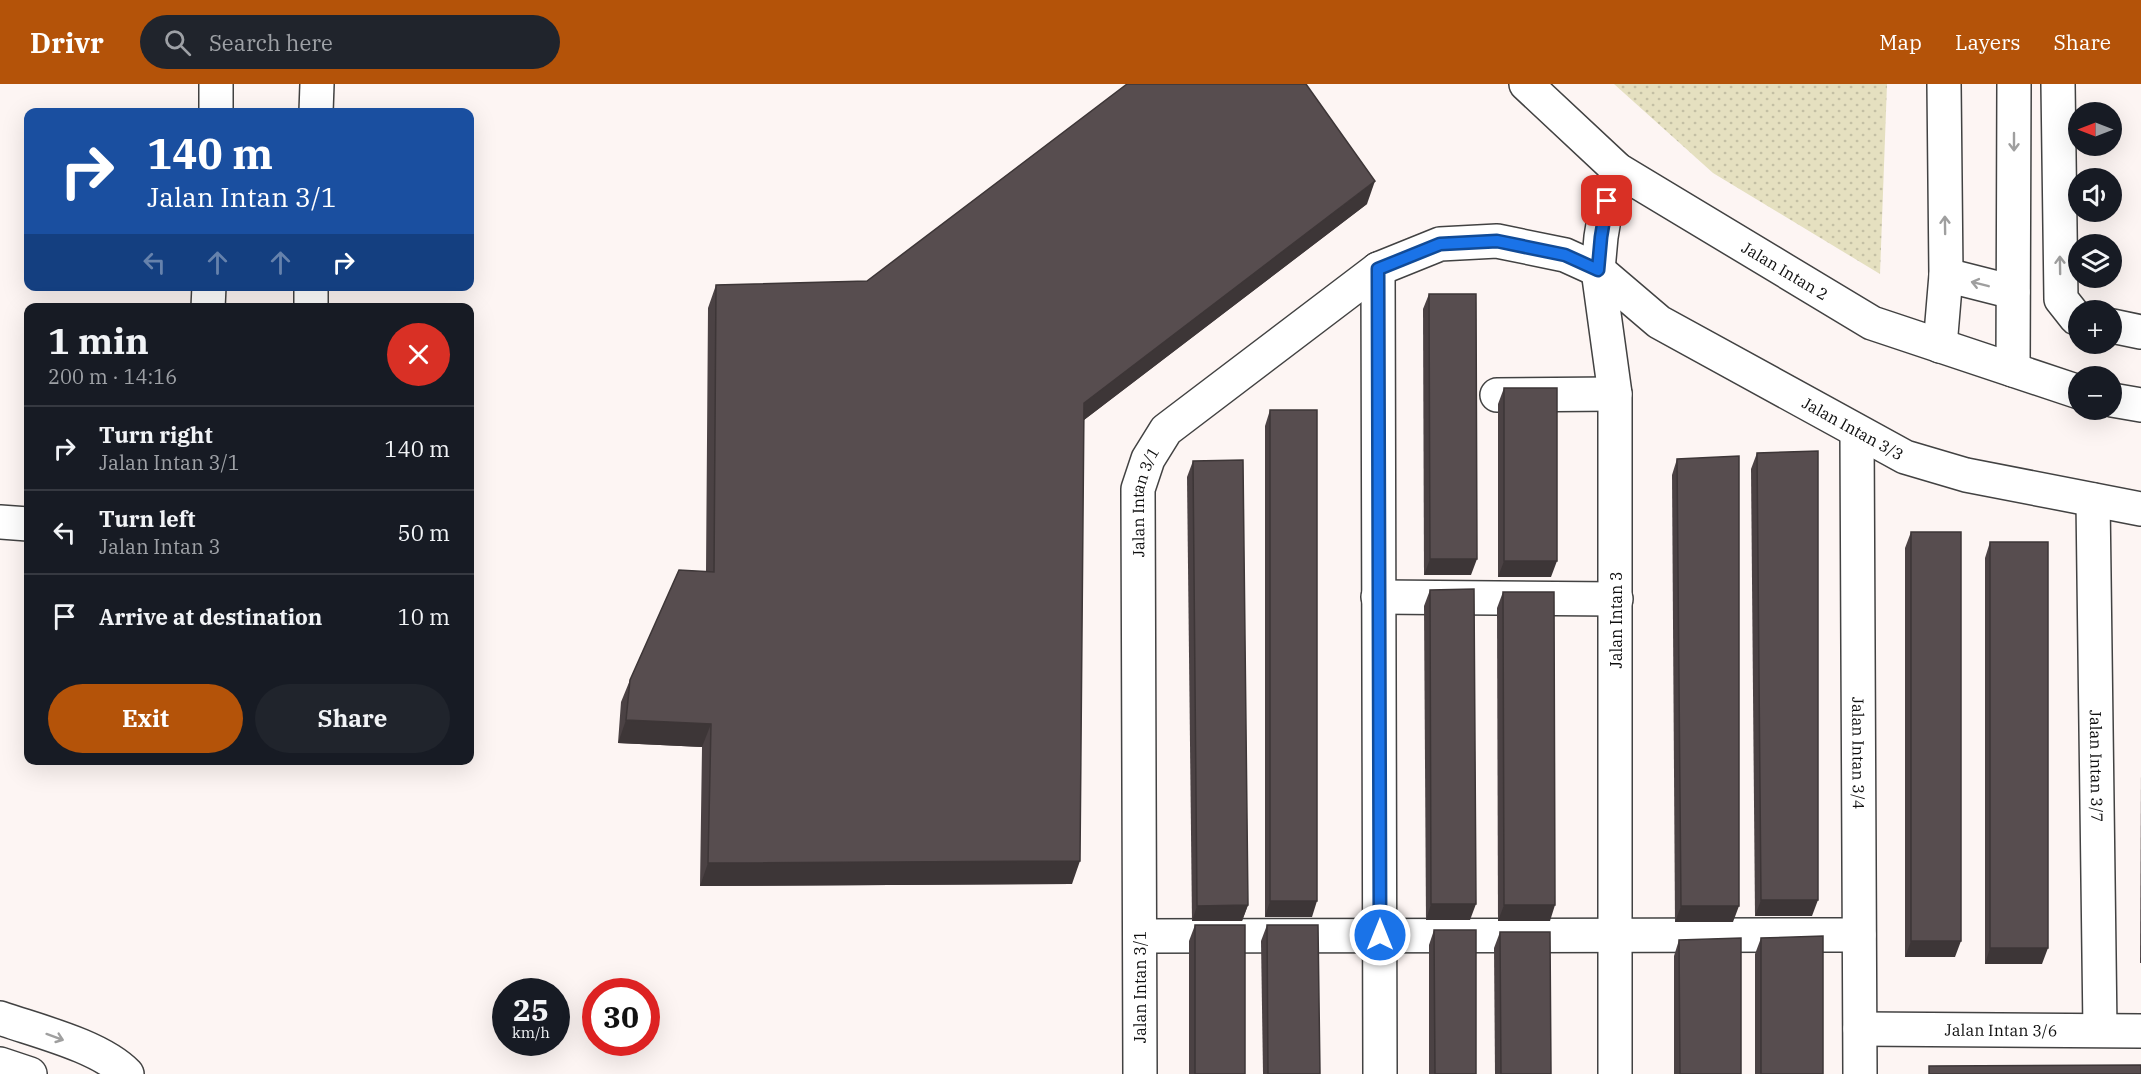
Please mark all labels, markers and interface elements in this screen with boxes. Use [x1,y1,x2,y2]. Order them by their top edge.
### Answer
search box [140,15,560,69]
text: Drivr [30,24,104,61]
icon: search [161,26,194,59]
text: Search here [209,28,333,57]
text: Map [1879,28,1922,56]
text: Layers [1955,28,2021,56]
text: Share [2054,28,2111,56]
north arrow [2068,102,2122,156]
map controls [2068,102,2122,420]
text: 140 m [147,126,273,181]
icon: right [48,132,126,210]
one-way arrow [2008,132,2020,152]
button: sound [2068,168,2122,222]
pin [1581,175,1632,226]
text: Jalan Intan 3/1 [147,179,337,214]
icon: arrive [1590,184,1623,217]
one-way arrow [1939,215,1951,235]
button: layers [2068,234,2122,288]
street label: Jalan Intan 2 [1738,237,1832,304]
icon: left [138,246,171,279]
icon: ahead [201,246,234,279]
icon: ahead [264,246,297,279]
icon: right [327,246,360,279]
one-way arrow [2055,255,2066,275]
one-way arrow [1970,277,1989,289]
button: + [2068,300,2122,354]
text: 1 min [48,317,149,364]
button: close [387,323,450,386]
text: 200 m · 14:16 [48,363,177,390]
button: − [2068,366,2122,420]
street label: Jalan Intan 3/3 [1799,393,1907,464]
text: Turn right [99,420,213,449]
icon: right [48,432,81,465]
text: 140 m [384,434,450,463]
street label: Jalan Intan 3/1 [1127,443,1163,557]
text: Jalan Intan 3/1 [99,449,240,476]
text: Turn left [99,504,195,533]
icon: left [48,516,81,549]
text: 50 m [398,518,450,547]
text: Jalan Intan 3 [99,533,220,560]
street label: Jalan Intan 3 [1606,571,1626,669]
icon: arrive [48,600,81,633]
text: Arrive at destination [99,602,322,631]
text: 10 m [398,602,450,631]
button: Exit [48,684,243,753]
button: Share [255,684,450,753]
street label: Jalan Intan 3/4 [1848,697,1869,809]
street label: Jalan Intan 3/7 [2086,709,2107,822]
position arrow [1348,903,1412,967]
street label: Jalan Intan 3/1 [1130,931,1150,1043]
speed limit sign: 30 [582,978,660,1056]
text: 25 [513,990,549,1029]
street label: Jalan Intan 3/6 [1945,1020,2057,1040]
text: km/h [512,1023,550,1042]
one-way arrow [45,1033,64,1044]

